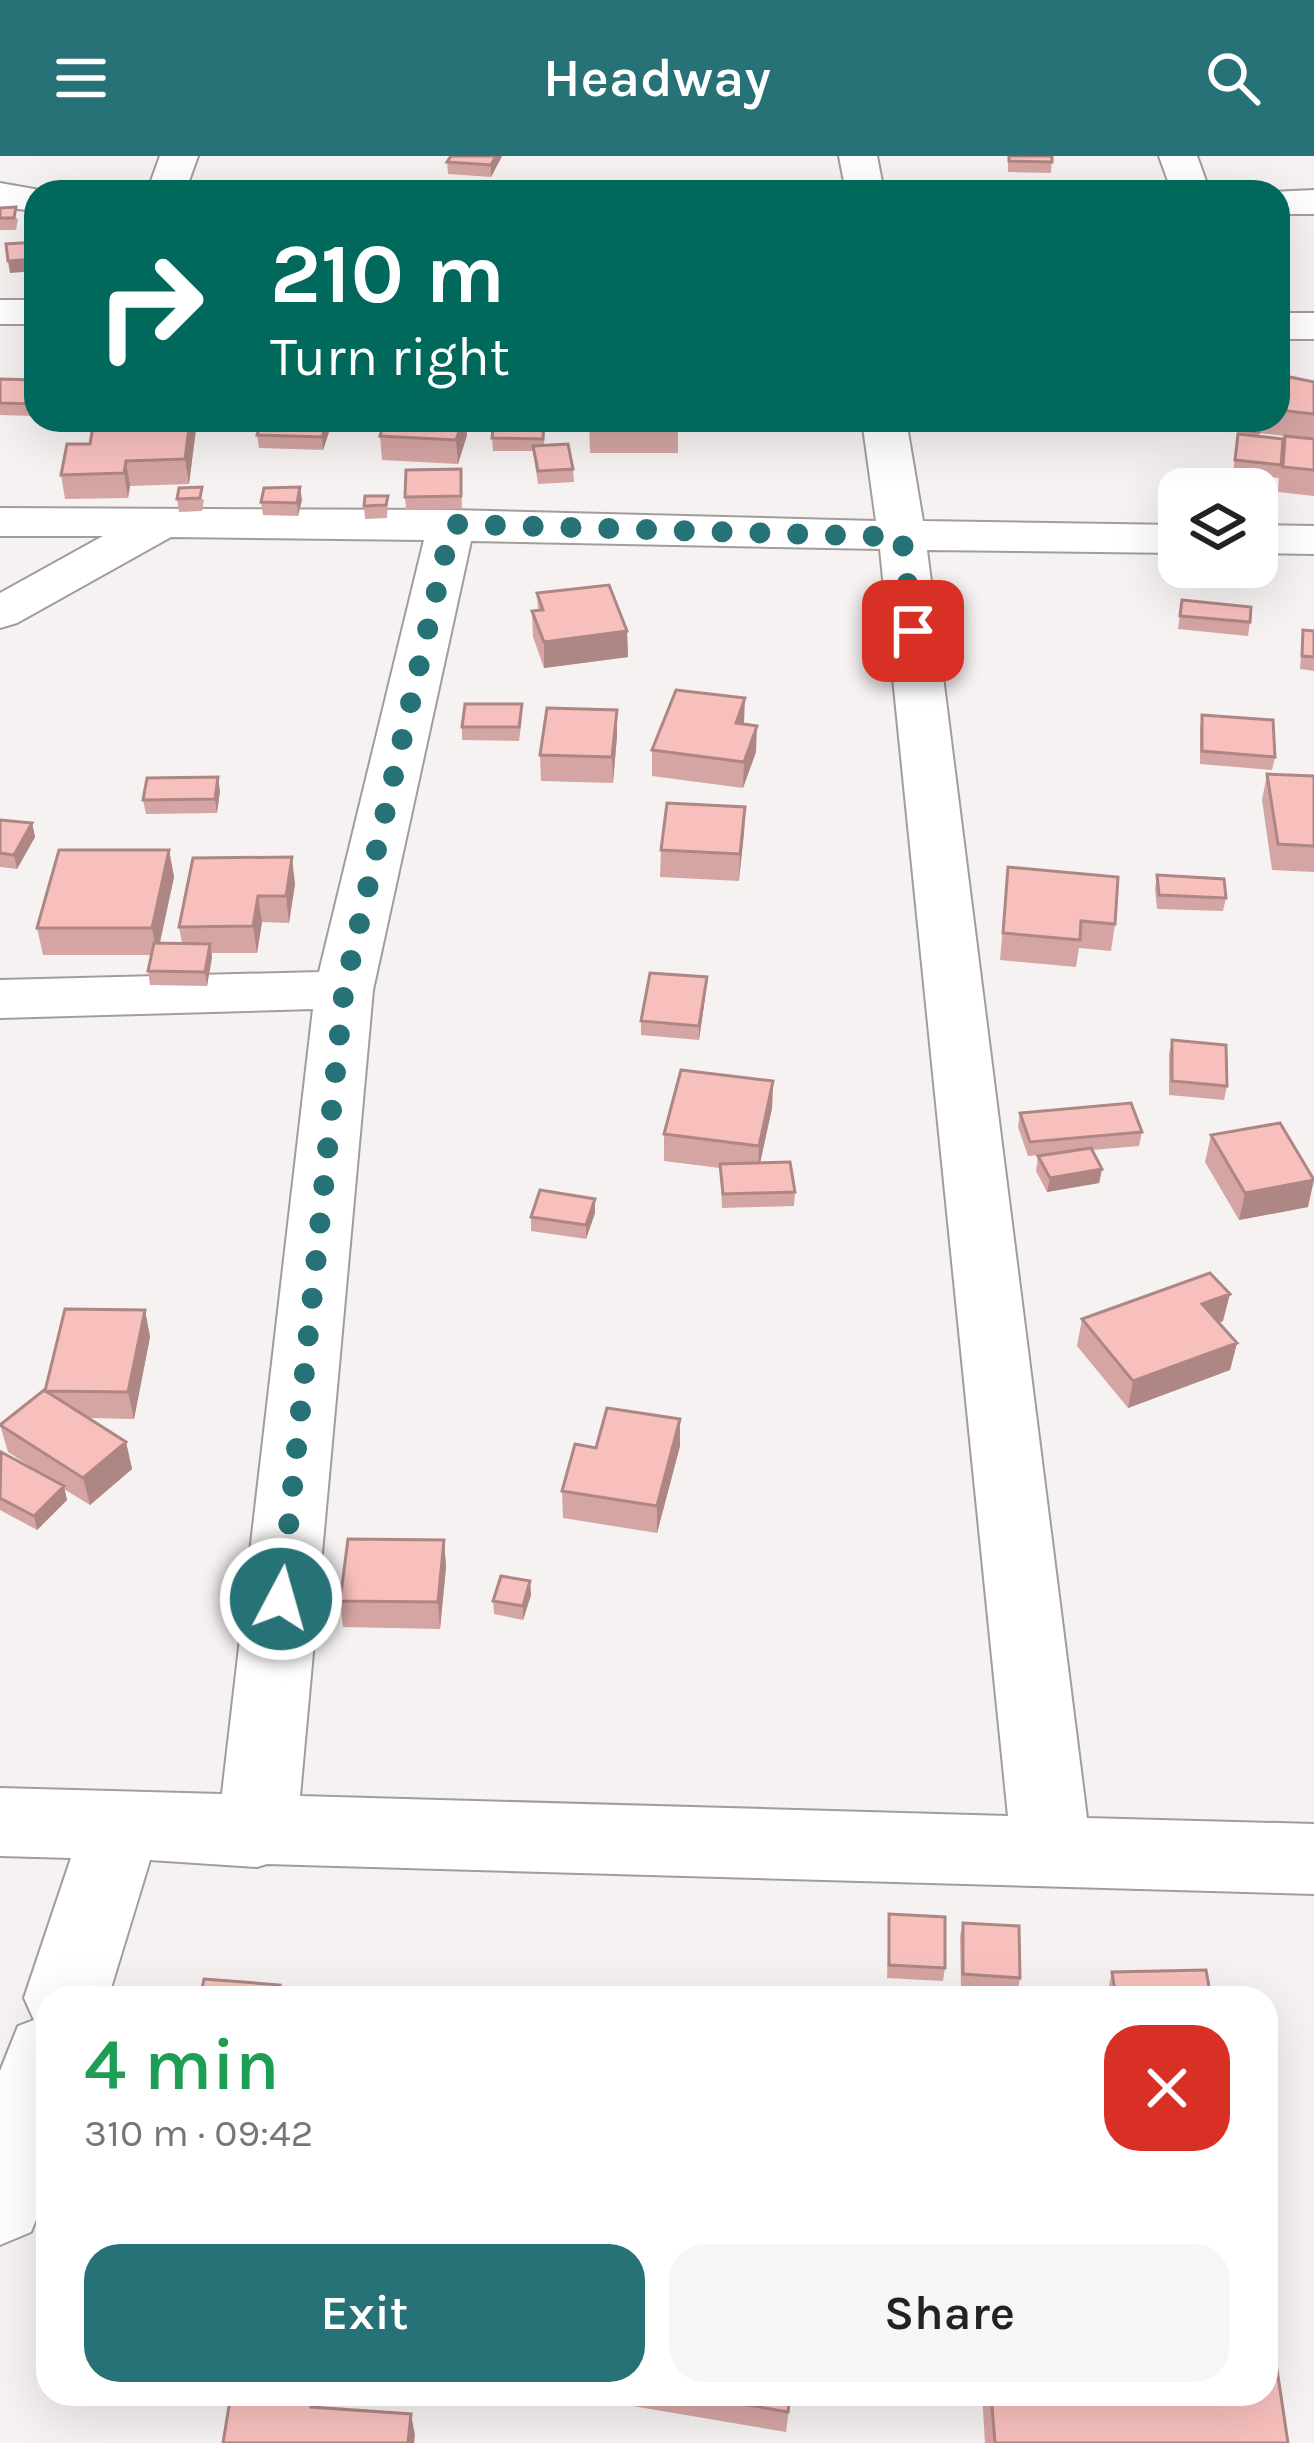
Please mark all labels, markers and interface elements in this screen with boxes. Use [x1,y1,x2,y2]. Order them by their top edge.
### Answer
icon: menu [48,45,114,111]
icon: search [1200,45,1266,111]
text: Headway [543,46,771,110]
text: 210 m [270,225,505,323]
icon: right [72,228,228,384]
text: Turn right [270,325,510,389]
map controls [1158,468,1278,588]
button: layers [1158,468,1278,588]
pin [862,580,964,682]
icon: arrive [880,598,946,664]
position arrow [218,1536,344,1662]
text: 4 min [84,2023,280,2107]
button: close [1104,2025,1230,2151]
text: 310 m · 09:42 [84,2110,313,2156]
button: Exit [84,2244,645,2382]
button: Share [669,2244,1230,2382]

